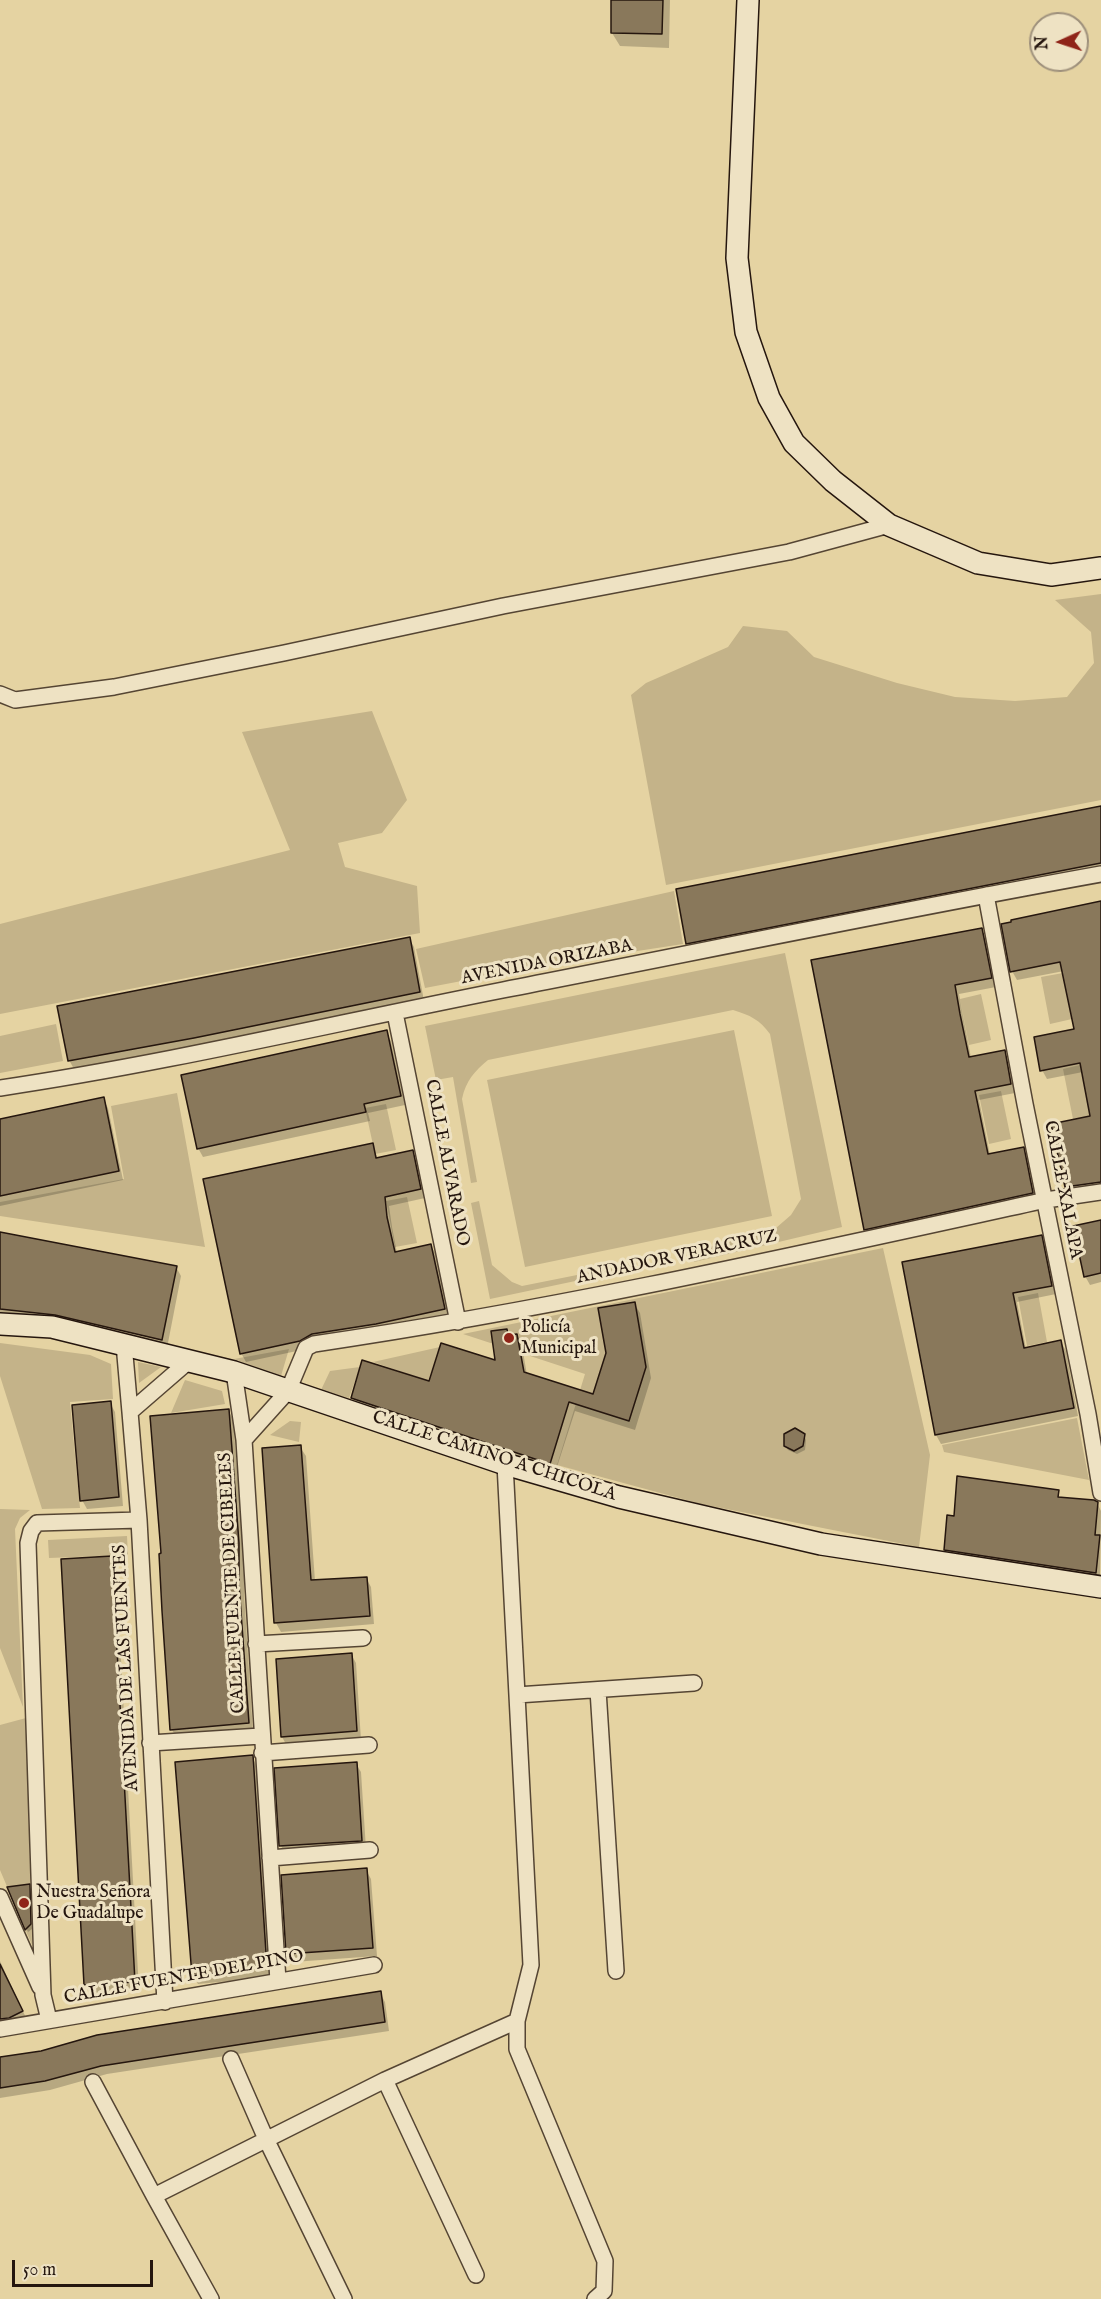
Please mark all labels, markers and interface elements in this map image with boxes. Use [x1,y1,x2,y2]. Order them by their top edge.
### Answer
north arrow [1029,12,1089,72]
text: N [1033,35,1053,50]
street label: AVENIDA ORIZABA [460,936,634,990]
street label: CALLE ALVARADO [419,1078,473,1248]
street label: CALLE XALAPA [1038,1119,1086,1261]
street label: ANDADOR VERACRUZ [575,1226,779,1290]
place label: Policía Municipal [521,1317,596,1360]
marker: Policía Municipal [502,1331,516,1345]
street label: CALLE CAMINO A CHICOLA [369,1407,619,1507]
street label: CALLE FUENTE DE CIBELES [215,1452,251,1714]
street label: AVENIDA DE LAS FUENTES [110,1544,144,1792]
place label: Nuestra Señora De Guadalupe [36,1882,151,1924]
marker: Nuestra Señora De Guadalupe [17,1896,31,1910]
street label: CALLE FUENTE DEL PINO [62,1946,306,2010]
scale bar [15,2248,156,2286]
text: 50 m [23,2259,56,2282]

